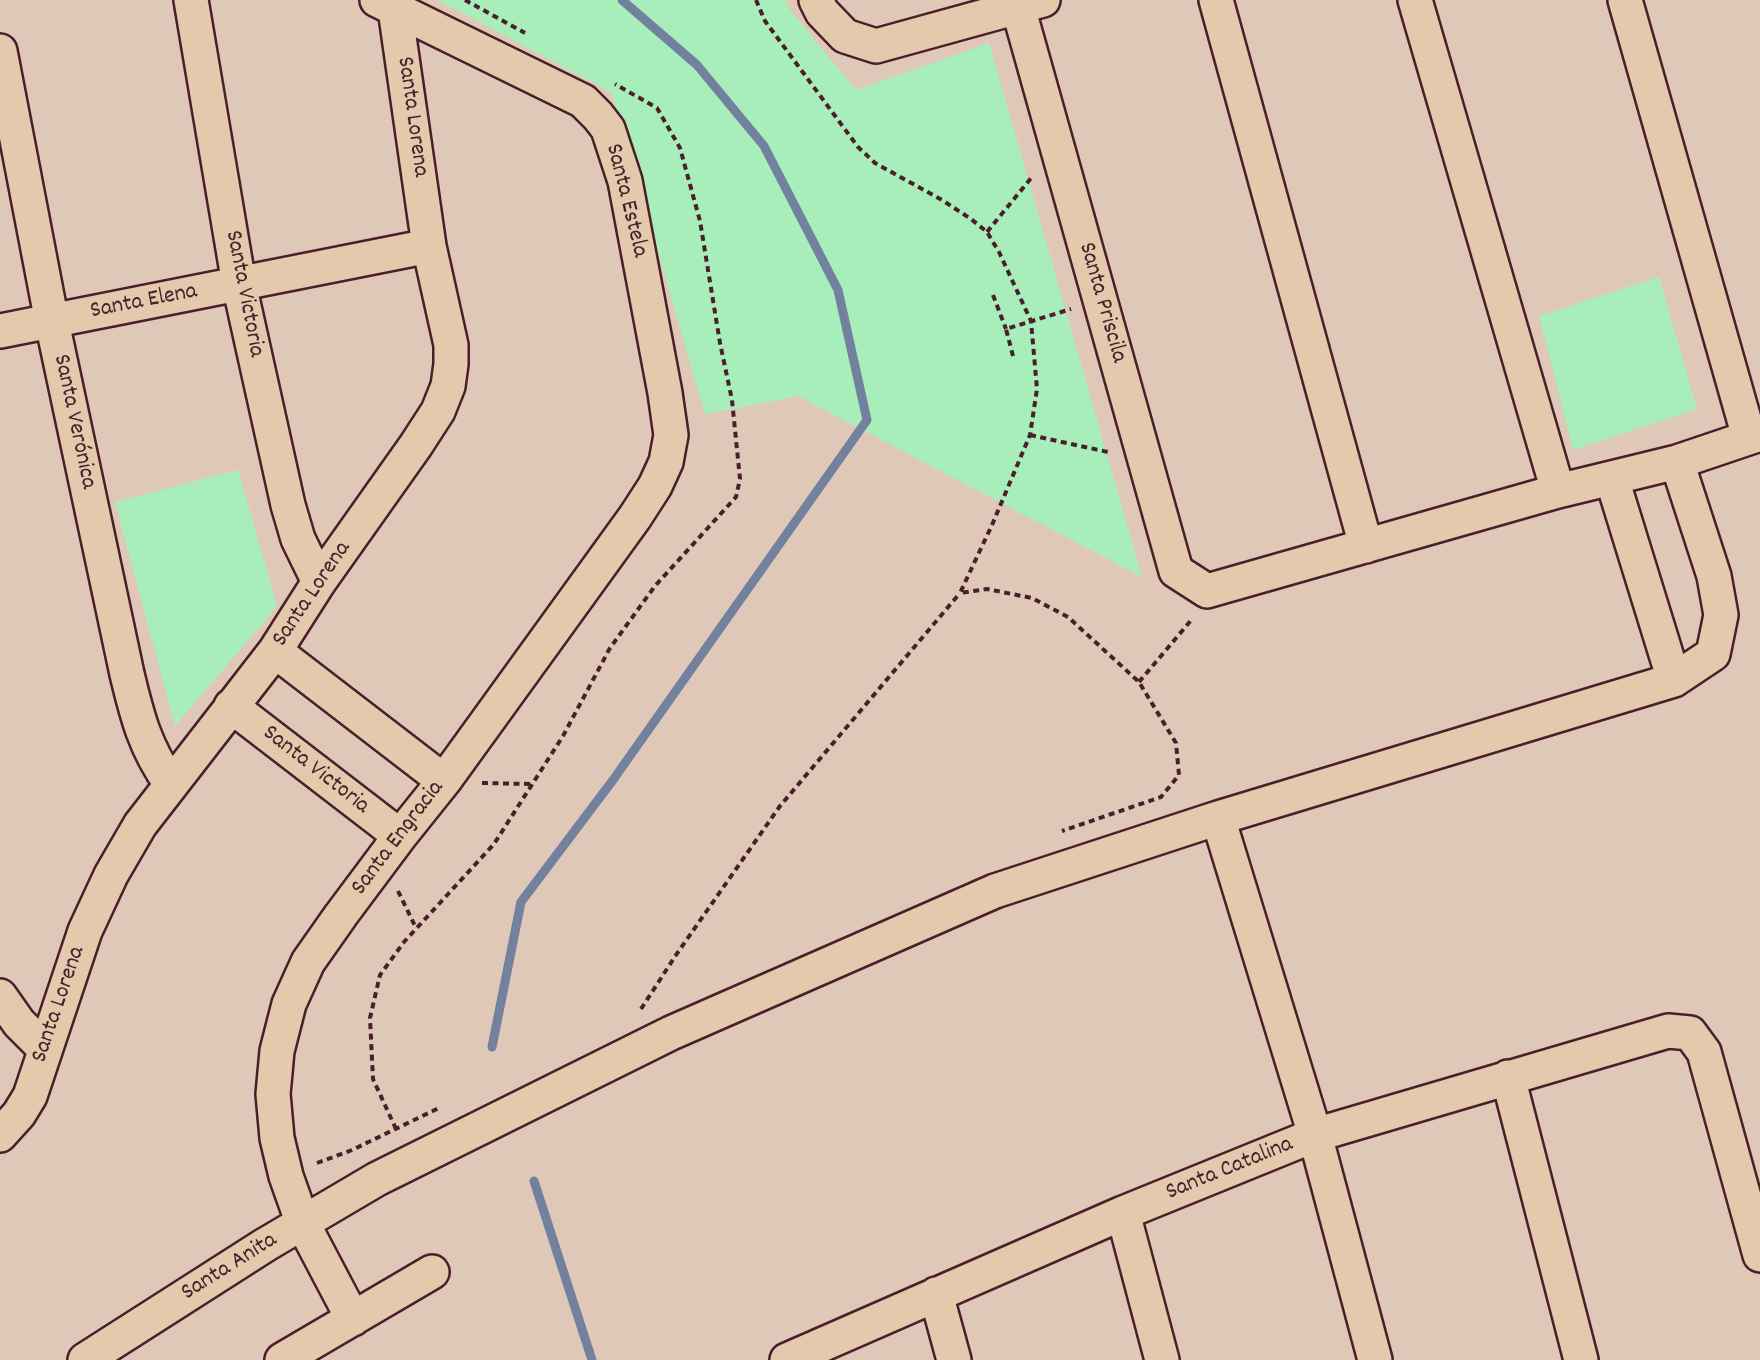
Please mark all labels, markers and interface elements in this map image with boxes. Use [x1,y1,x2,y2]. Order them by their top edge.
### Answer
street label: Santa Lorena [388,55,434,179]
street label: Santa Estela [597,141,653,261]
street label: Santa Victoria [217,228,269,360]
street label: Santa Priscila [1070,240,1132,366]
street label: Santa Elena [88,279,200,327]
street label: Santa Verónica [45,352,101,492]
street label: Santa Lorena [267,537,359,653]
street label: Santa Victoria [256,720,374,822]
street label: Santa Engracia [346,776,452,902]
street label: Santa Lorena [27,943,93,1067]
street label: Santa Catalina [1162,1132,1298,1208]
street label: Santa Anita [177,1227,283,1309]

